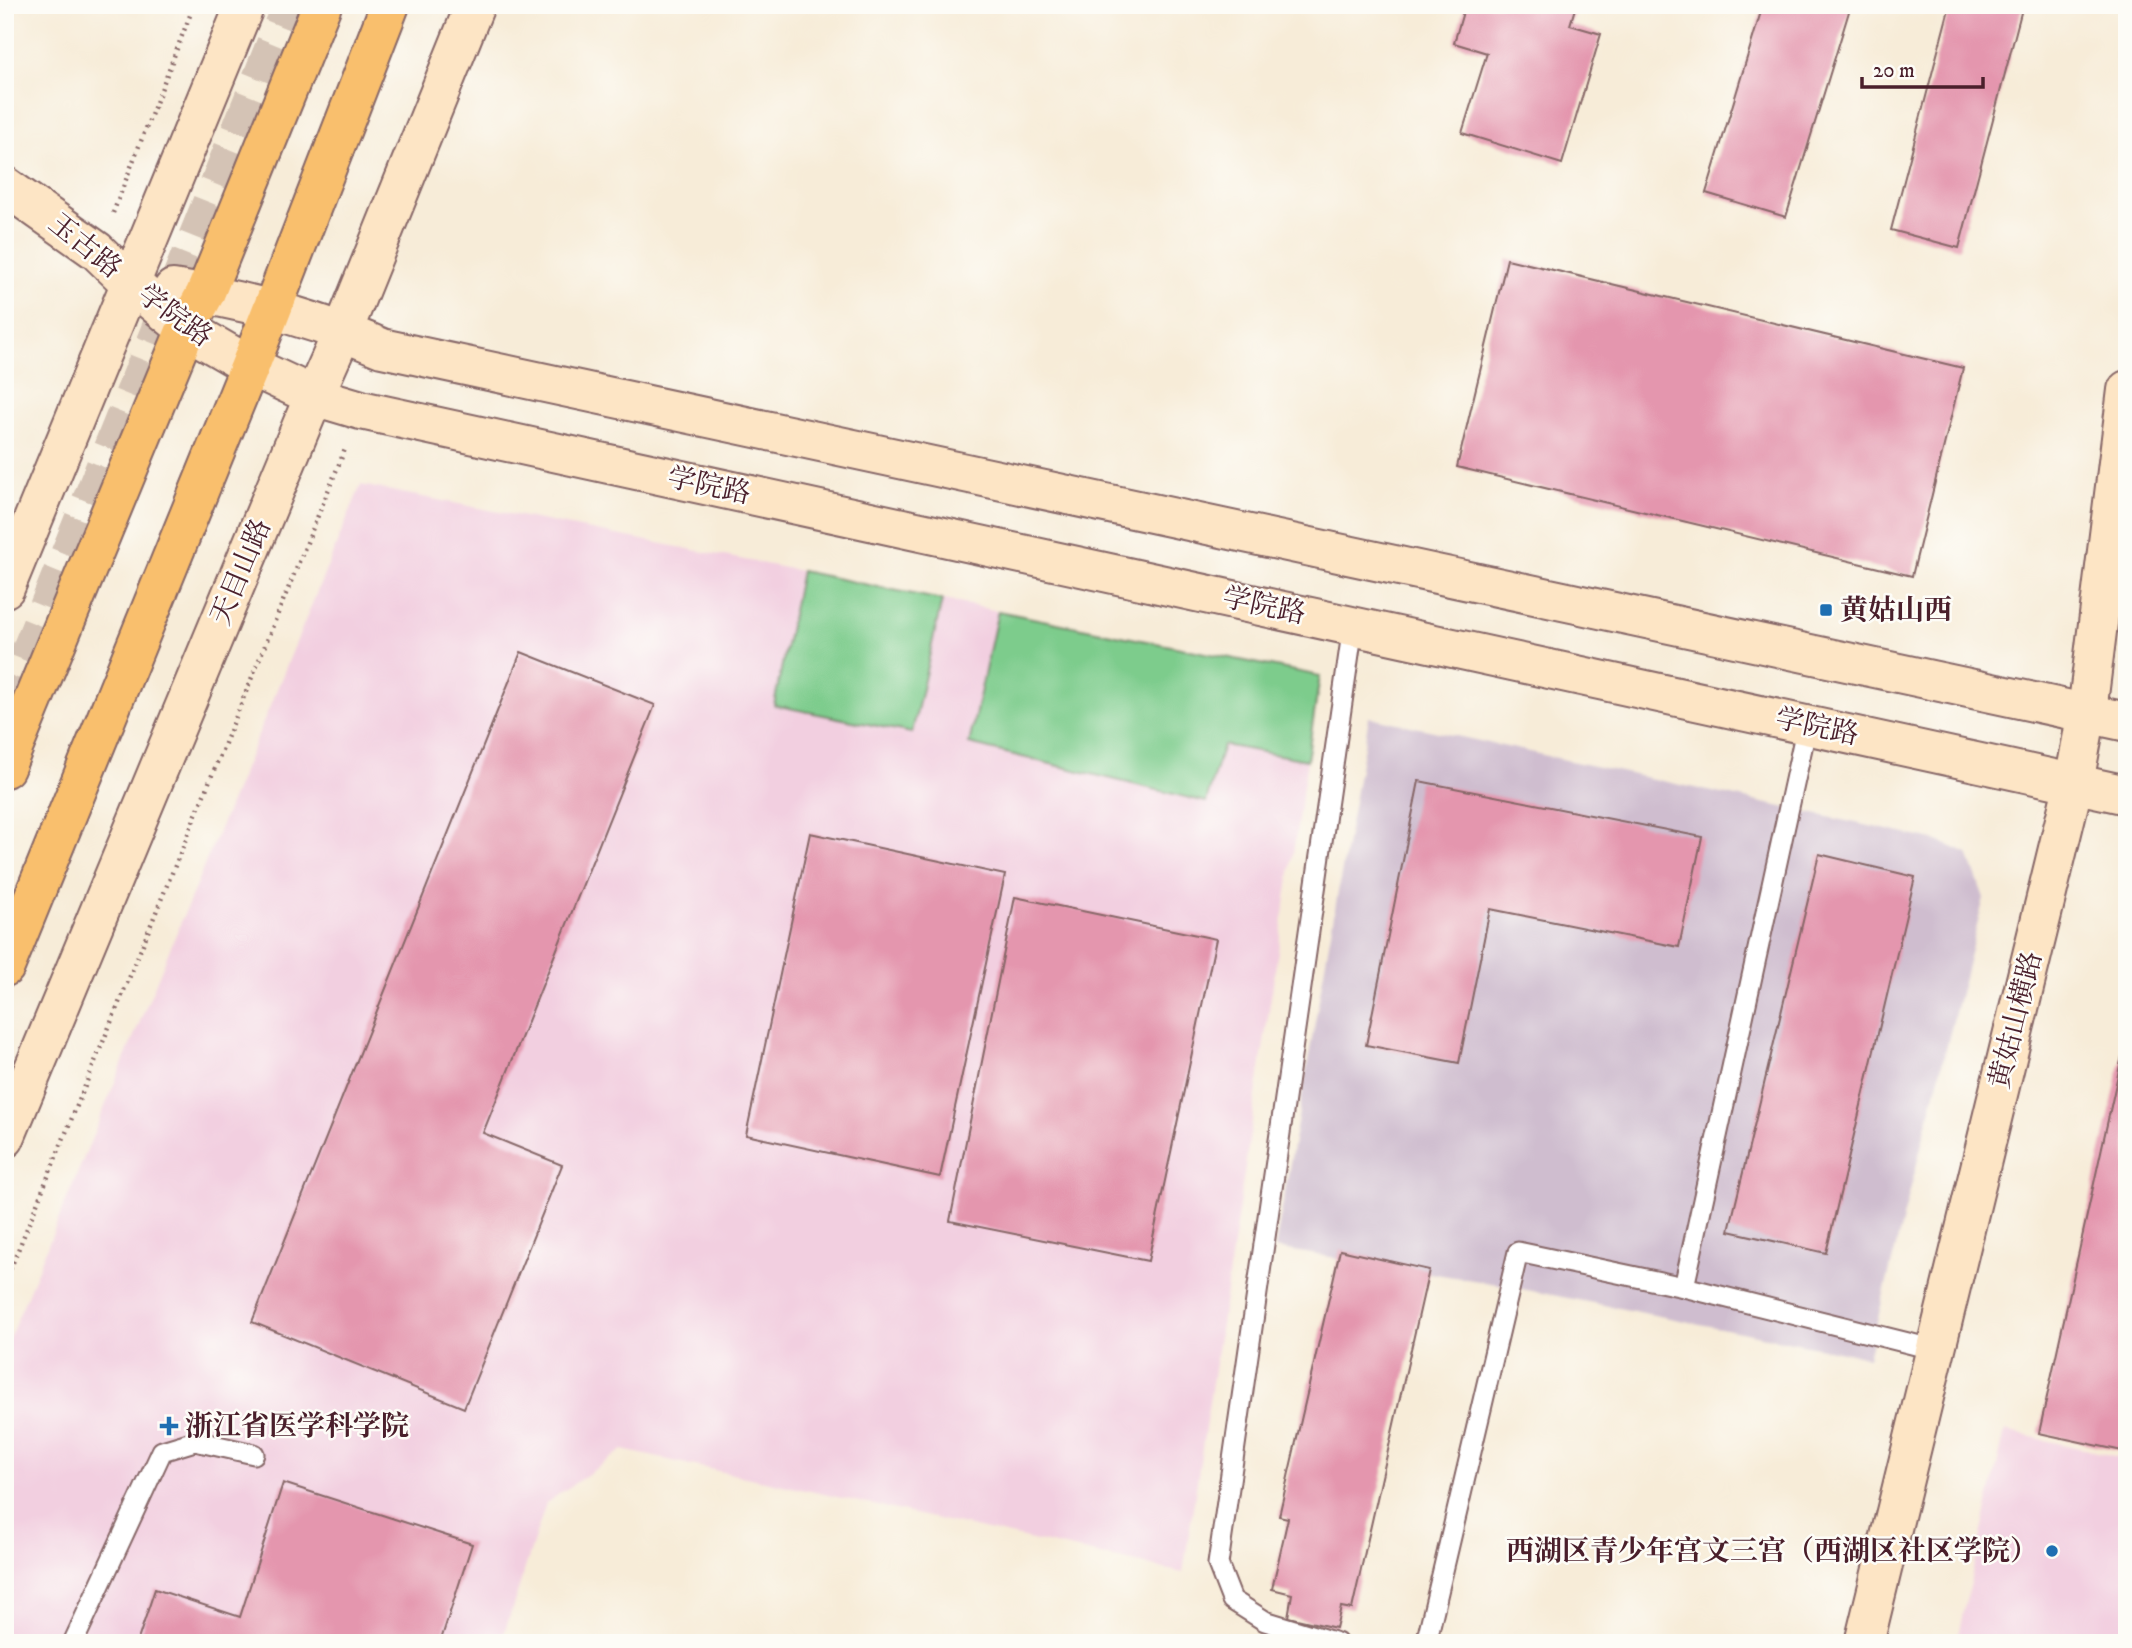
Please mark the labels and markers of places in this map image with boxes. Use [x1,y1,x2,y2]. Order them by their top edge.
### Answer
place label: 黄姑山西 [1840,593,1952,628]
marker: 黄姑山西 [1818,602,1834,618]
place label: 浙江省医学科学院 [185,1409,409,1444]
marker: 浙江省医学科学院 [159,1416,179,1436]
place label: 西湖区青少年宫文三宫（西湖区社区学院） [1506,1534,2038,1569]
marker: 西湖区青少年宫文三宫（西湖区社区学院） [2044,1543,2060,1559]

